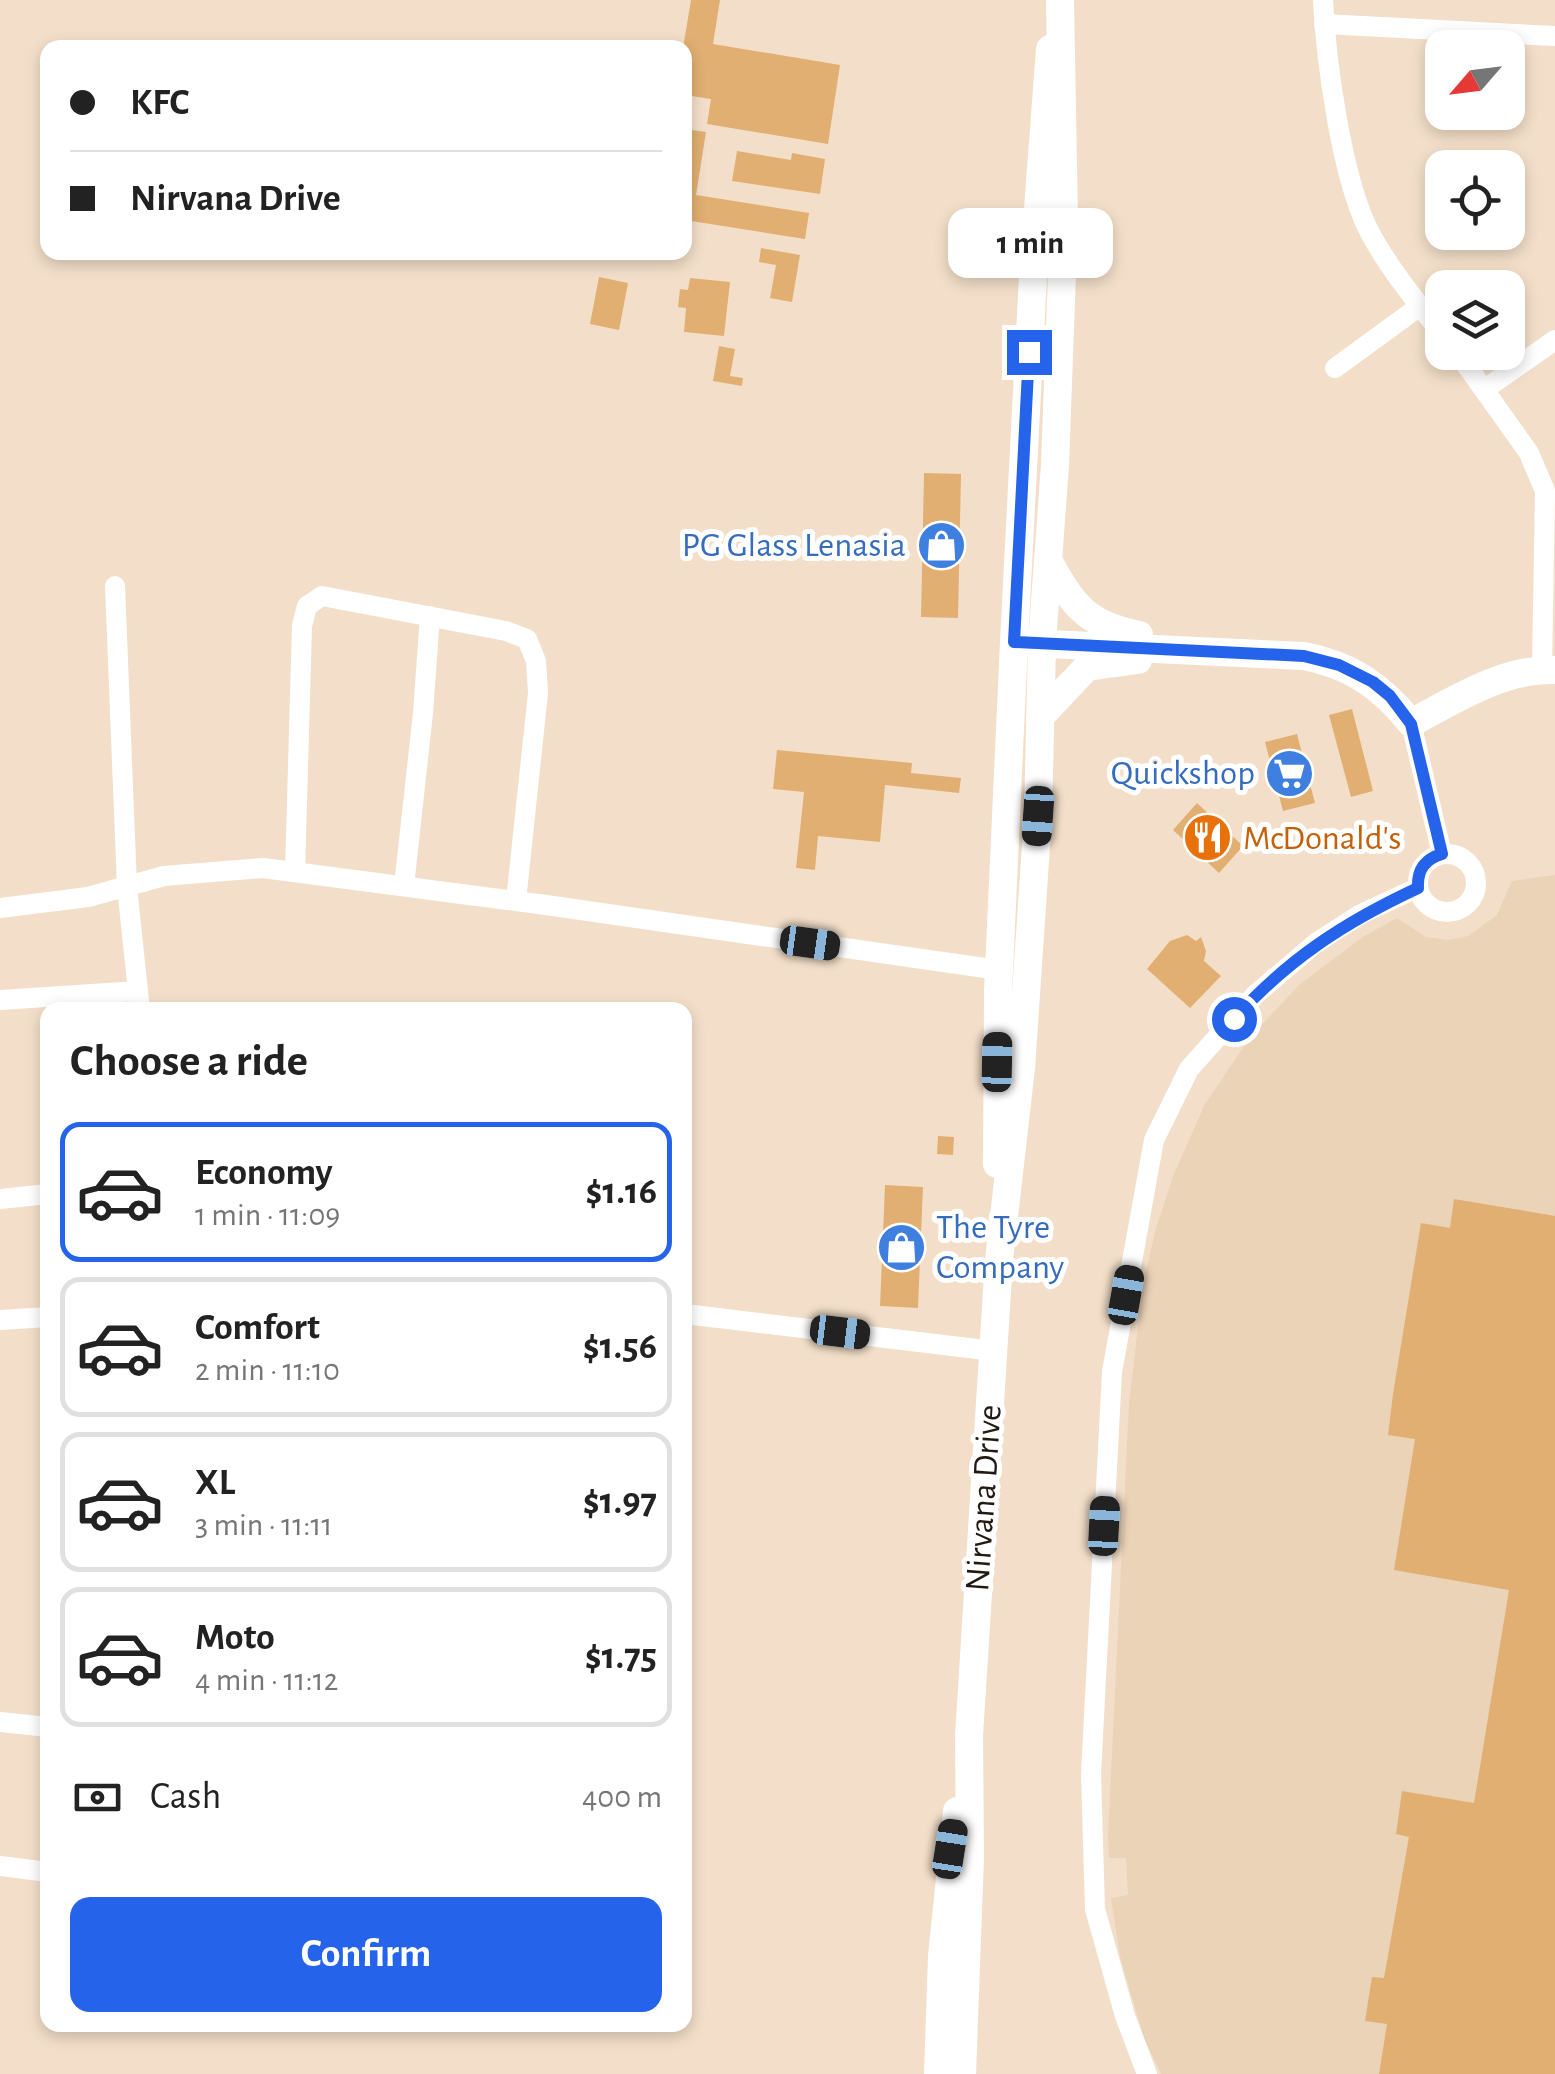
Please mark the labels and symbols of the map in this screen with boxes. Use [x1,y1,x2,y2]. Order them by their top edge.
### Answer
north arrow [1425,30,1525,130]
callout: 1 min [946,207,1112,277]
route end [1007,330,1052,375]
shop icon: PG Glass Lenasia [915,519,967,571]
place label: PG Glass Lenasia [682,528,906,563]
supermarket icon: Quickshop [1264,747,1316,799]
place label: Quickshop [1111,756,1255,791]
car [1021,785,1055,847]
restaurant icon: McDonald's [1182,812,1234,864]
place label: McDonald's [1243,821,1402,856]
car [778,924,842,962]
route start [1212,997,1257,1042]
car [981,1032,1013,1092]
place label: The Tyre Company [936,1210,1064,1285]
shop icon: The Tyre Company [875,1221,927,1273]
car [1106,1263,1146,1327]
car [808,1313,872,1351]
street label: Nirvana Drive [960,1404,1008,1592]
car [1087,1495,1121,1557]
car [930,1817,970,1881]

